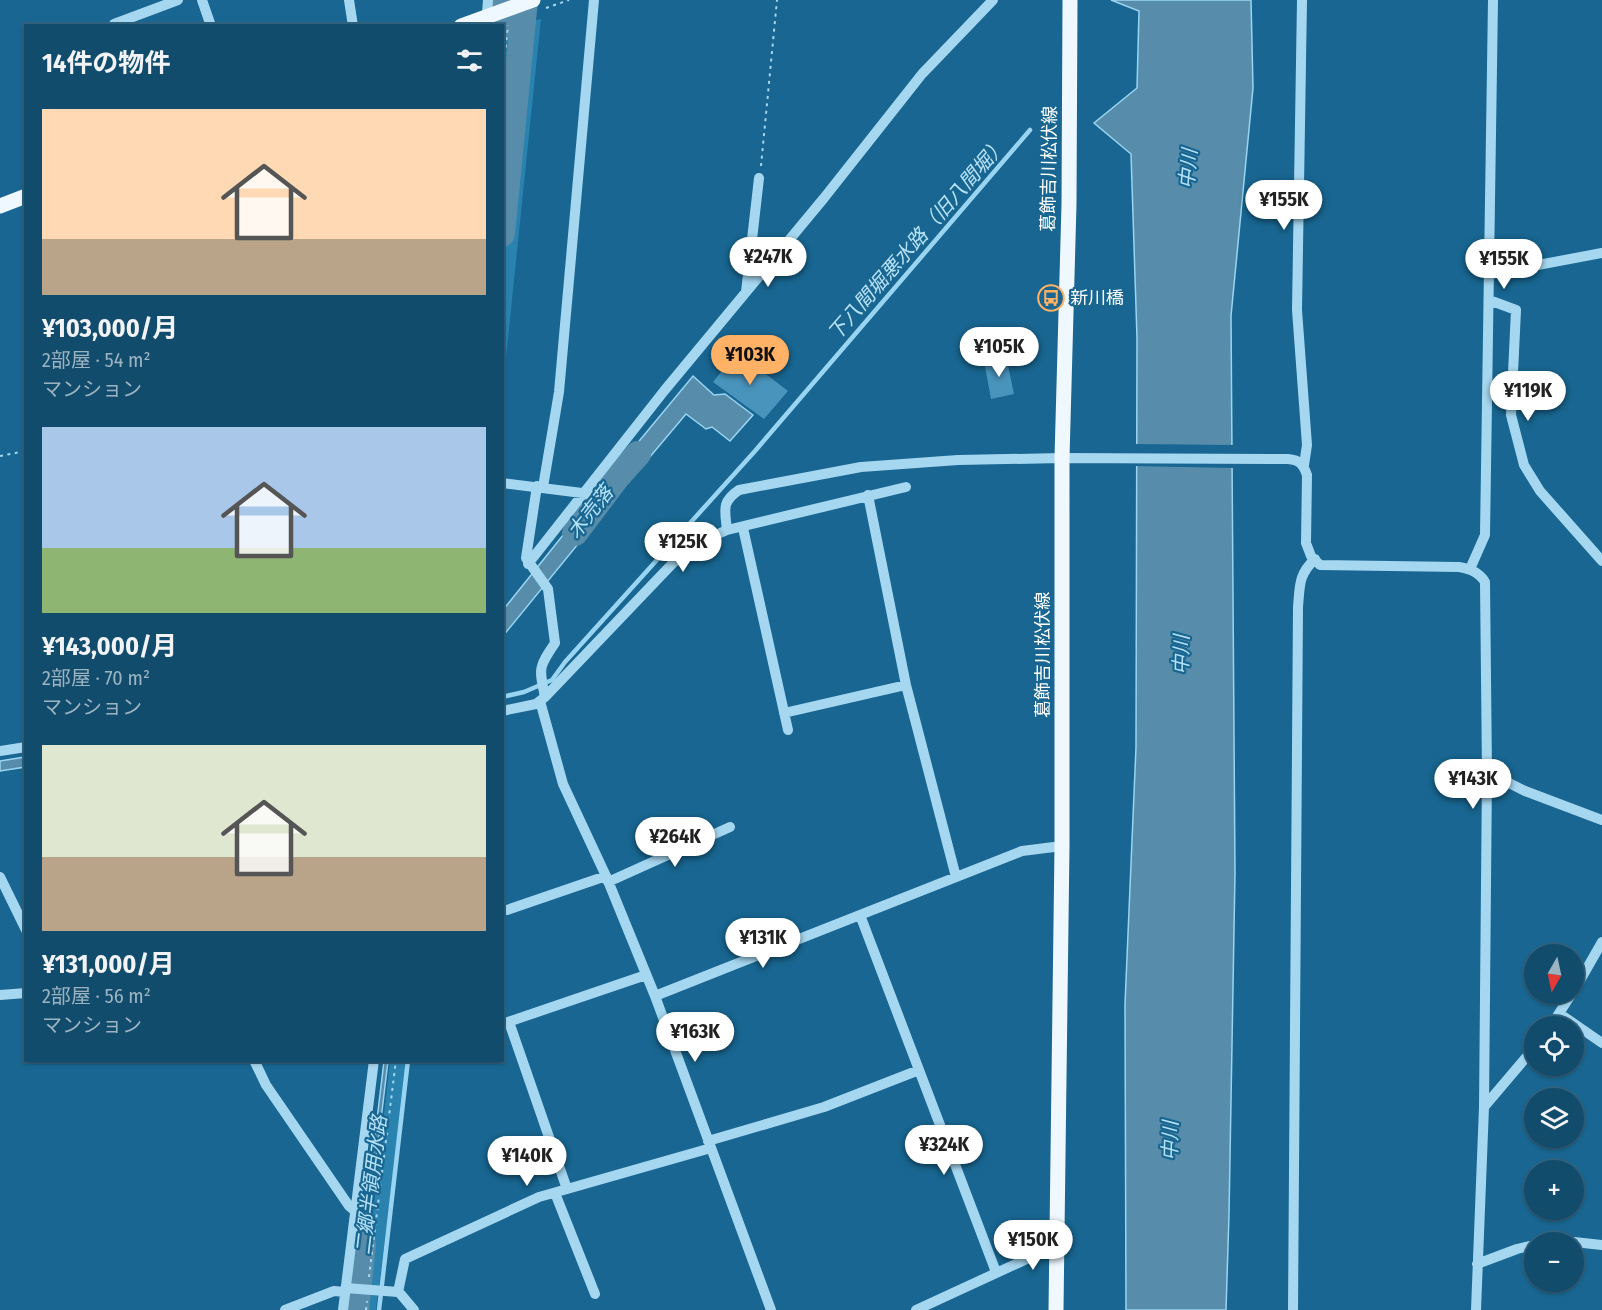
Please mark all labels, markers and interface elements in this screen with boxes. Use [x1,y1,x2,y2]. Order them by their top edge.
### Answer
icon: filters [453,44,486,77]
text: 14件の物件 [42,48,170,79]
street label: 葛飾吉川松伏線 [1037,106,1061,232]
water label: 下八間堀悪水路（旧八間堀） [823,133,1011,345]
water label: 中川 [1174,146,1202,190]
icon: home [210,148,318,256]
pin: ¥155K [1242,180,1326,231]
text: ¥155K [1259,187,1309,211]
pin: ¥247K [726,237,810,288]
pin: ¥155K [1462,239,1546,290]
text: ¥247K [744,244,792,268]
text: ¥155K [1479,246,1529,270]
bus stop icon: 新川橋 [1036,283,1066,313]
place label: 新川橋 [1070,287,1124,309]
text: ¥103,000/月 [42,313,178,344]
pin: ¥105K [957,327,1041,378]
text: ¥105K [974,334,1024,358]
pin: ¥103K [708,335,792,386]
text: ¥103K [725,342,775,366]
text: 2部屋 · 54 m² [42,348,151,372]
pin: ¥119K [1486,371,1570,422]
text: マンション [42,377,142,401]
text: ¥119K [1504,378,1552,402]
icon: home [210,466,318,574]
water label: 木売落 [562,479,620,543]
pin: ¥125K [641,522,725,573]
text: ¥125K [659,529,707,553]
street label: 葛飾吉川松伏線 [1032,592,1054,718]
text: ¥143,000/月 [42,631,177,662]
water label: 中川 [1169,633,1193,675]
text: 2部屋 · 70 m² [42,666,150,690]
text: マンション [42,695,142,719]
pin: ¥143K [1431,759,1515,810]
text: ¥143K [1448,766,1498,790]
icon: home [210,784,318,892]
pin: ¥264K [633,817,717,868]
text: ¥264K [649,824,701,848]
pin: ¥131K [721,918,805,969]
text: ¥131K [739,925,787,949]
north arrow [1524,944,1584,1004]
map controls [1524,944,1584,1292]
text: ¥131,000/月 [42,949,175,980]
text: 2部屋 · 56 m² [42,984,151,1008]
pin: ¥163K [653,1012,737,1063]
text: マンション [42,1013,142,1037]
button: locate [1524,1016,1584,1076]
text: ¥163K [670,1019,720,1043]
button: layers [1524,1088,1584,1148]
water label: 二郷半領用水路 [351,1112,392,1256]
water label: 中川 [1158,1119,1182,1161]
pin: ¥324K [902,1125,986,1176]
text: ¥324K [919,1132,969,1156]
pin: ¥140K [485,1136,569,1187]
text: ¥140K [501,1143,553,1167]
button: + [1524,1160,1584,1220]
pin: ¥150K [991,1220,1075,1271]
text: ¥150K [1008,1227,1058,1251]
button: − [1524,1232,1584,1292]

